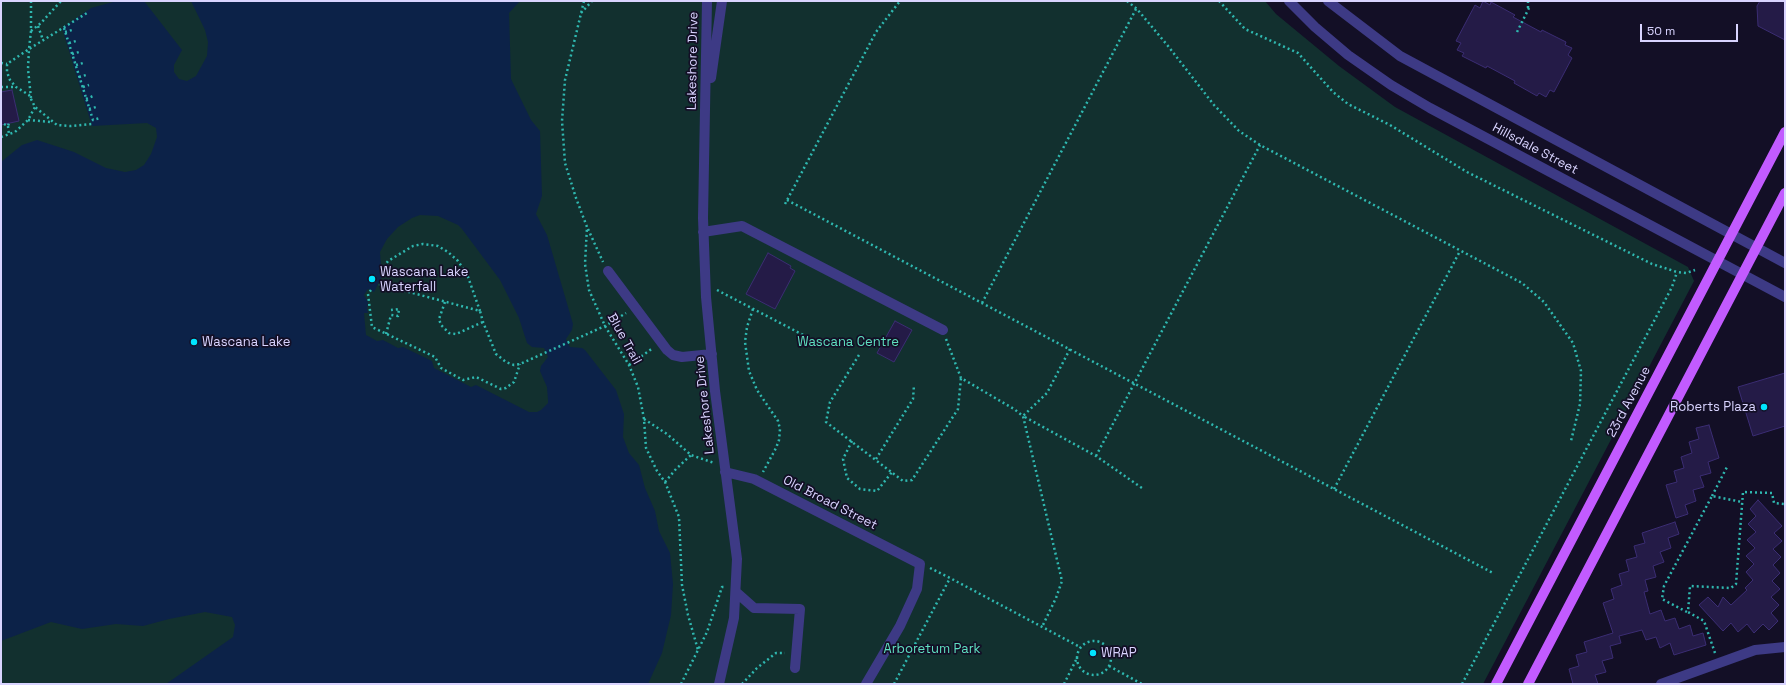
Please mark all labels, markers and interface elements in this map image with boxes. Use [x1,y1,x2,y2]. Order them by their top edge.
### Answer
street label: Lakeshore Drive [684,12,702,110]
scale bar [1642,16,1740,42]
text: 50 m [1647,23,1675,39]
street label: Hillsdale Street [1490,120,1580,178]
place label: Wascana Lake Waterfall [380,264,468,295]
marker: Wascana Lake Waterfall [367,274,377,284]
street label: Blue Trail [604,311,644,367]
place label: Wascana Lake [202,334,290,350]
park label: Wascana Centre [797,334,899,350]
marker: Wascana Lake [189,337,199,347]
street label: Lakeshore Drive [692,355,718,455]
street label: 23rd Avenue [1604,364,1654,440]
place label: Roberts Plaza [1670,399,1756,415]
marker: Roberts Plaza [1759,402,1769,412]
street label: Old Broad Street [780,473,880,533]
park label: Arboretum Park [883,641,981,657]
place label: WRAP [1101,645,1137,661]
marker: WRAP [1088,648,1098,658]

